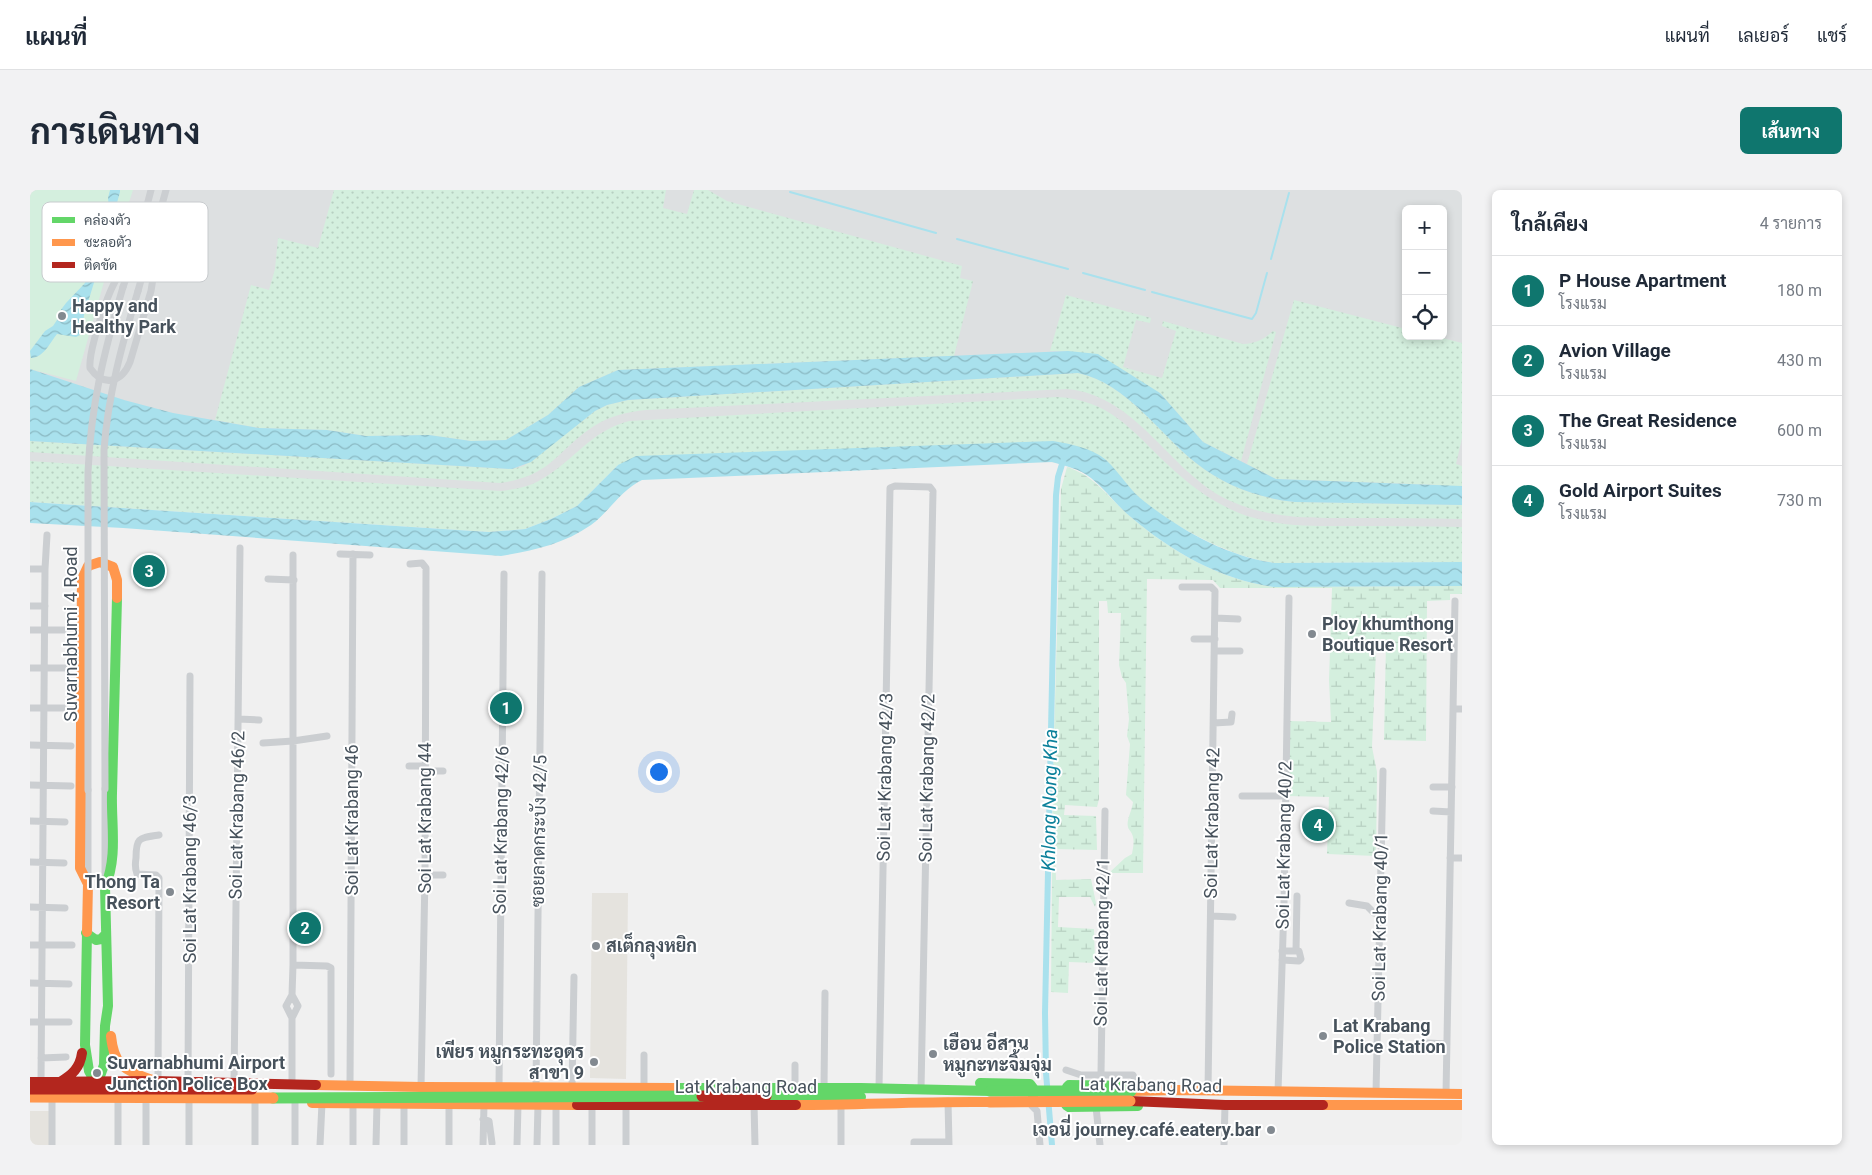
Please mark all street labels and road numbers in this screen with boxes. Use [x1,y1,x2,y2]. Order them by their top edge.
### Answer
street label: Suvarnabhumi 4 Road [60,546,81,722]
street label: Soi Lat Krabang 42/3 [873,692,896,861]
street label: Soi Lat Krabang 42/2 [915,693,938,862]
street label: Soi Lat Krabang 46/2 [225,730,248,899]
street label: Soi Lat Krabang 44 [414,742,435,894]
street label: Soi Lat Krabang 46 [341,744,362,896]
street label: Soi Lat Krabang 42/6 [489,745,512,914]
street label: Soi Lat Krabang 42 [1200,747,1223,899]
street label: ซอยลาดกระบัง 42/5 [527,755,550,907]
street label: Soi Lat Krabang 40/2 [1272,760,1295,929]
street label: Soi Lat Krabang 46/3 [179,795,200,963]
street label: Soi Lat Krabang 40/1 [1368,832,1391,1001]
street label: Soi Lat Krabang 42/1 [1090,857,1113,1026]
street label: Lat Krabang Road [1080,1073,1222,1096]
street label: Lat Krabang Road [675,1076,817,1097]

